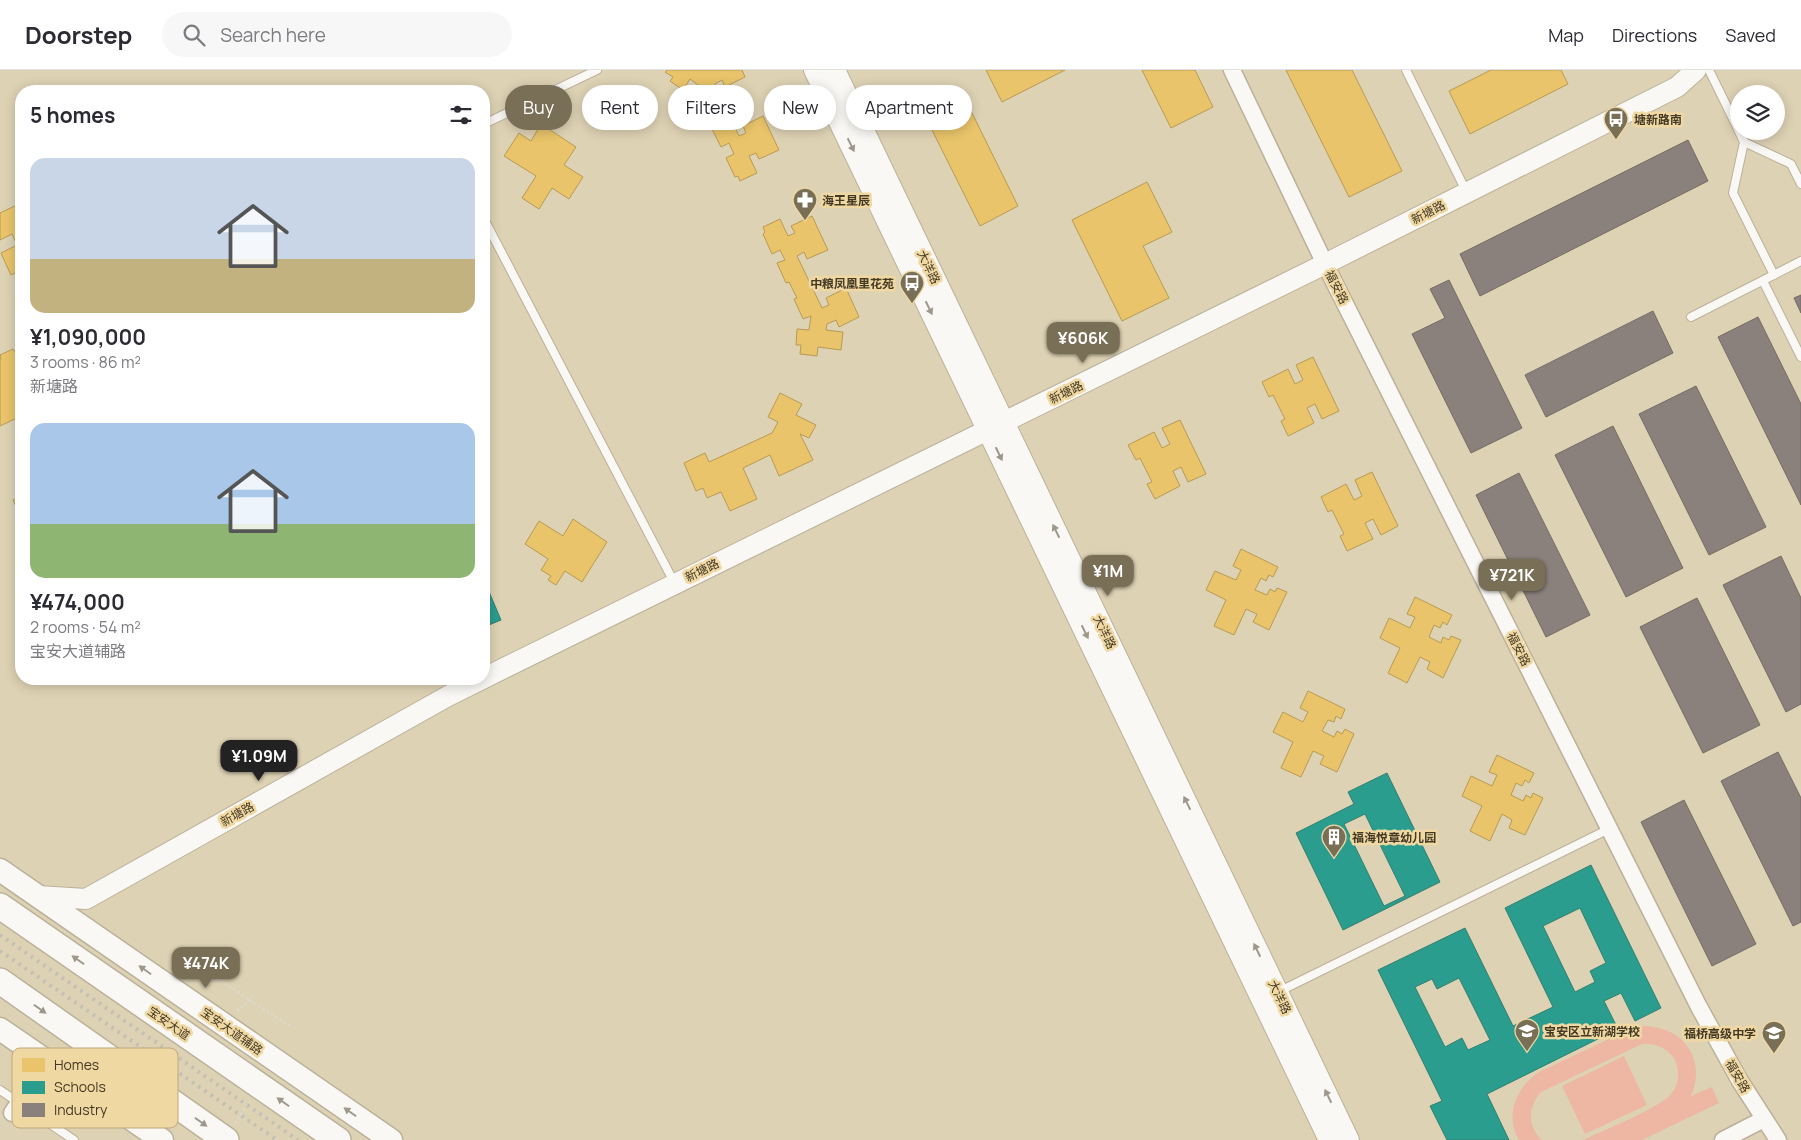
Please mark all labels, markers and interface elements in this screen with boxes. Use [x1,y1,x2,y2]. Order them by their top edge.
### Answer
search box [162,12,512,57]
text: Doorstep [25,18,132,51]
icon: search [180,21,208,49]
text: Search here [220,22,326,48]
text: Map [1548,23,1584,47]
text: Directions [1612,23,1697,47]
text: Saved [1725,23,1776,47]
chip: Buy [505,85,572,130]
chip: Rent [582,85,658,130]
chip: Filters [668,85,754,130]
chip: New [764,85,836,130]
chip: Apartment [846,85,972,130]
map controls [1730,85,1785,140]
button: layers [1730,85,1785,140]
text: 5 homes [30,101,115,129]
icon: filters [447,101,475,129]
bus stop icon: 塘新路南 [1603,106,1629,140]
place label: 塘新路南 [1634,111,1682,128]
one-way arrow [846,138,855,153]
pharmacy icon: 海王星辰 [792,187,818,221]
icon: home [208,191,298,281]
place label: 海王星辰 [822,192,870,209]
street label: 新塘路 [1408,196,1448,228]
street label: 大洋路 [913,247,945,287]
street label: 福安路 [1321,267,1353,307]
bus stop icon: 中粮凤凰里花苑 [899,270,925,304]
place label: 中粮凤凰里花苑 [810,275,894,292]
one-way arrow [925,301,933,315]
pin: ¥606K [1048,322,1118,364]
text: ¥1,090,000 [30,323,146,351]
text: ¥606K [1058,327,1108,349]
text: 3 rooms · 86 m² [30,351,141,373]
text: 新塘路 [30,375,78,397]
street label: 新塘路 [1046,376,1086,408]
one-way arrow [995,447,1003,461]
icon: home [208,456,298,546]
one-way arrow [1052,523,1060,538]
street label: 新塘路 [682,554,722,586]
pin: ¥1M [1084,554,1132,597]
pin: ¥721K [1477,558,1547,601]
text: ¥1M [1093,560,1123,582]
text: ¥721K [1489,564,1535,586]
text: ¥474,000 [30,588,125,616]
street label: 大洋路 [1089,612,1121,652]
text: 2 rooms · 54 m² [30,616,141,638]
one-way arrow [1081,625,1089,639]
street label: 福安路 [1503,629,1535,669]
text: 宝安大道辅路 [30,640,126,662]
pin: ¥1.09M [218,740,300,782]
text: ¥1.09M [231,745,287,767]
one-way arrow [1183,796,1191,810]
street label: 新塘路 [217,798,257,830]
building icon: 福海悦章幼儿园 [1321,824,1347,858]
place label: 福海悦章幼儿园 [1352,829,1436,846]
one-way arrow [1253,942,1262,957]
pin: ¥474K [171,946,241,989]
text: ¥474K [183,952,229,974]
one-way arrow [71,955,85,965]
one-way arrow [138,965,152,975]
street label: 大洋路 [1264,977,1296,1017]
street label: 宝安大道 [144,1002,194,1044]
street label: 宝安大道辅路 [198,1003,266,1059]
one-way arrow [33,1004,47,1014]
school or university icon: 宝安区立新湖学校 [1514,1018,1540,1052]
school or university icon: 福桥高级中学 [1761,1020,1787,1054]
place label: 宝安区立新湖学校 [1544,1023,1640,1040]
place label: 福桥高级中学 [1684,1025,1756,1042]
legend [12,1048,178,1128]
text: Homes [54,1055,99,1074]
street label: 福安路 [1722,1056,1754,1096]
text: Schools [54,1077,106,1096]
one-way arrow [1324,1089,1332,1103]
one-way arrow [276,1097,290,1107]
text: Industry [54,1100,108,1119]
one-way arrow [344,1107,357,1117]
one-way arrow [195,1117,208,1127]

